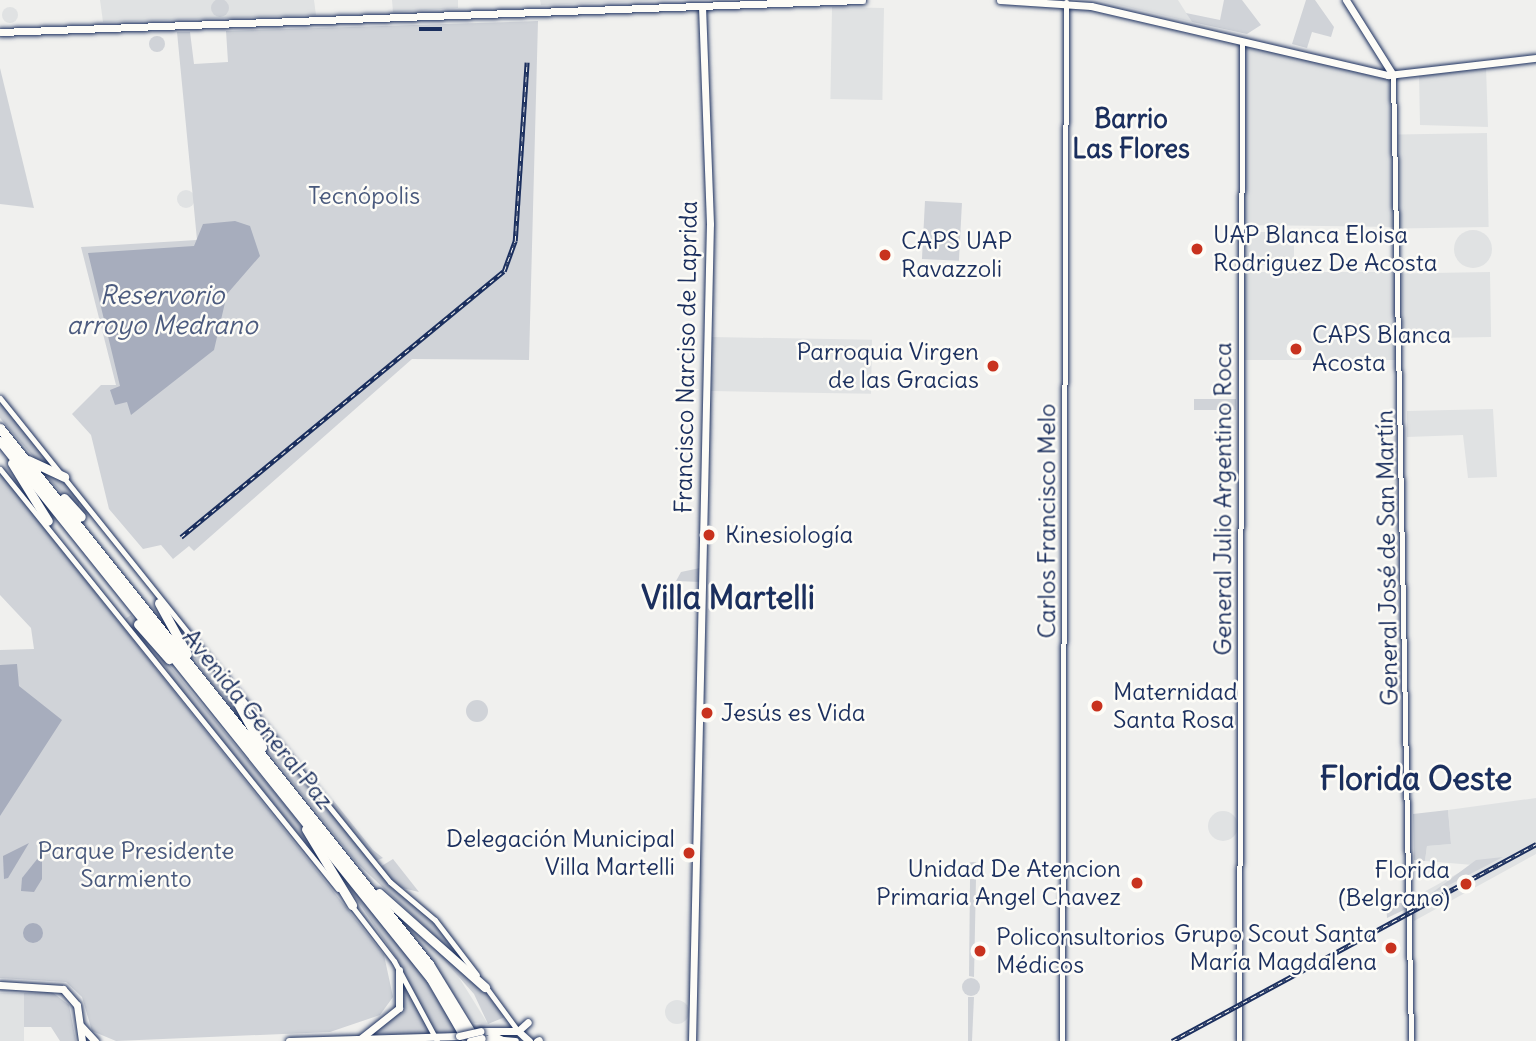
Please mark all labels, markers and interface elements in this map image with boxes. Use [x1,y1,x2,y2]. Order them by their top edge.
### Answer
district label: Barrio Las Flores [1072,103,1190,164]
park label: Tecnópolis [308,182,420,210]
street label: Francisco Narciso de Laprida [669,200,703,514]
place label: UAP Blanca Eloisa Rodriguez De Acosta [1213,221,1438,277]
place label: CAPS UAP Ravazzoli [901,227,1012,283]
marker: UAP Blanca Eloisa Rodriguez De Acosta [1187,239,1207,259]
marker: CAPS UAP Ravazzoli [875,245,895,265]
water label: Reservorio arroyo Medrano [66,279,258,340]
place label: CAPS Blanca Acosta [1312,321,1451,377]
place label: Parroquia Virgen de las Gracias [796,338,979,394]
marker: CAPS Blanca Acosta [1286,339,1306,359]
street label: General Julio Argentino Roca [1209,342,1237,656]
marker: Parroquia Virgen de las Gracias [985,358,1001,374]
street label: Carlos Francisco Melo [1033,403,1061,639]
street label: General José de San Martín [1370,410,1404,706]
place label: Kinesiología [725,521,853,549]
marker: Kinesiología [699,525,719,545]
district label: Villa Martelli [641,579,815,617]
street label: Avenida General Paz [177,623,339,815]
place label: Maternidad Santa Rosa [1113,678,1238,734]
marker: Maternidad Santa Rosa [1087,696,1107,716]
place label: Jesús es Vida [721,699,865,727]
marker: Jesús es Vida [699,705,715,721]
district label: Florida Oeste [1320,760,1512,798]
place label: Delegación Municipal Villa Martelli [446,825,675,881]
park label: Parque Presidente Sarmiento [38,837,234,893]
marker: Delegación Municipal Villa Martelli [681,845,697,861]
place label: Unidad De Atencion Primaria Angel Chavez [876,855,1121,911]
place label: Florida (Belgrano) [1338,856,1450,912]
marker: Unidad De Atencion Primaria Angel Chavez [1127,873,1147,893]
marker: Florida (Belgrano) [1456,874,1476,894]
place label: Grupo Scout Santa María Magdalena [1174,920,1377,976]
place label: Policonsultorios Médicos [996,923,1165,979]
marker: Grupo Scout Santa María Magdalena [1383,940,1399,956]
marker: Policonsultorios Médicos [970,941,990,961]

